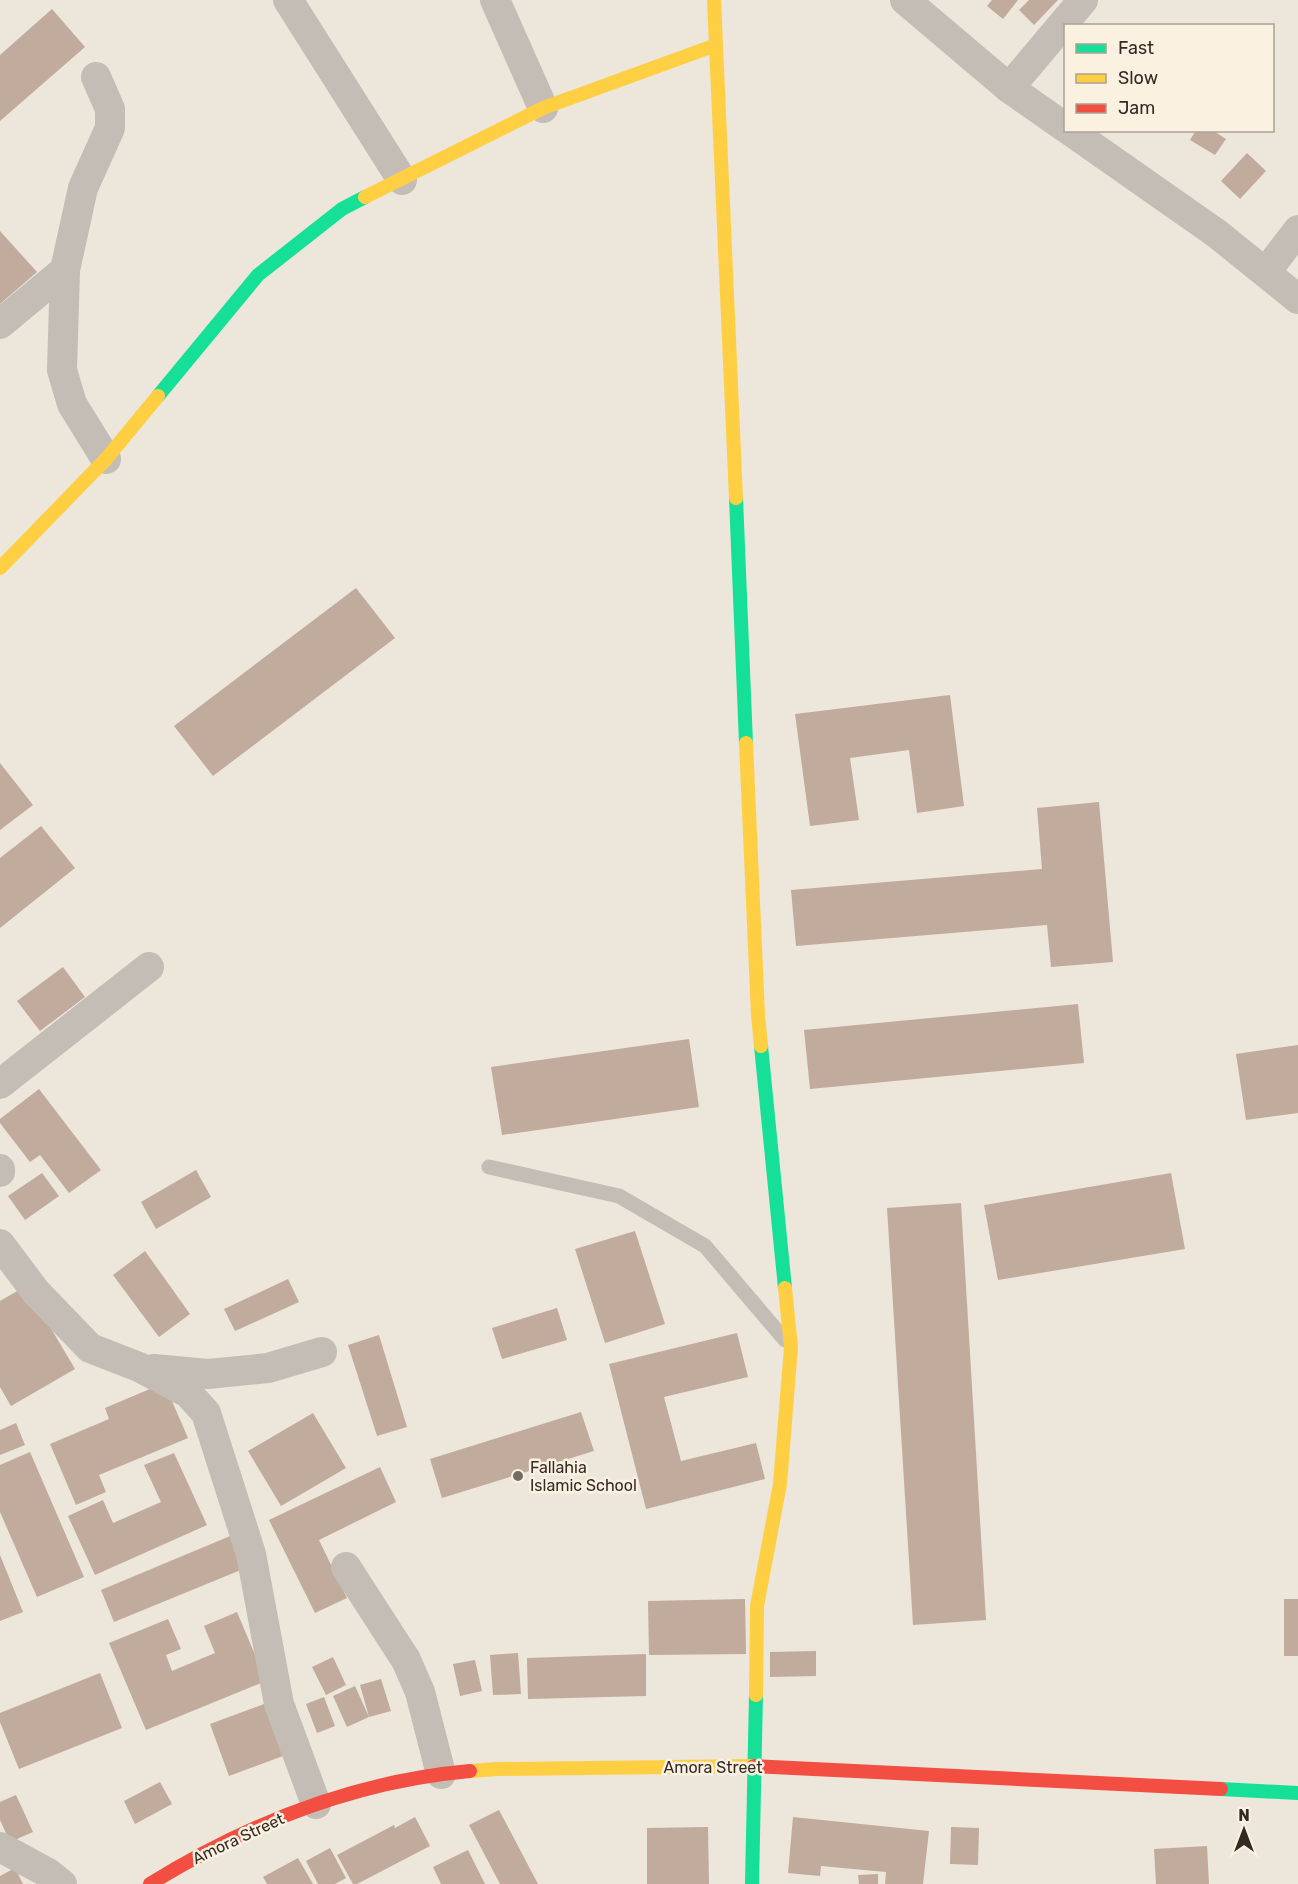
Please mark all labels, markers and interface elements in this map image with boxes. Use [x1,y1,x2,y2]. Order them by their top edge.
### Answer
legend [1064,24,1274,132]
text: Fast [1118,37,1154,59]
text: Slow [1118,67,1158,89]
text: Jam [1118,97,1155,119]
place label: Fallahia Islamic School [530,1458,637,1495]
marker: Fallahia Islamic School [511,1469,525,1483]
street label: Amora Street [663,1758,763,1777]
north arrow [1214,1800,1274,1860]
text: N [1238,1806,1250,1825]
street label: Amora Street [189,1809,287,1868]

